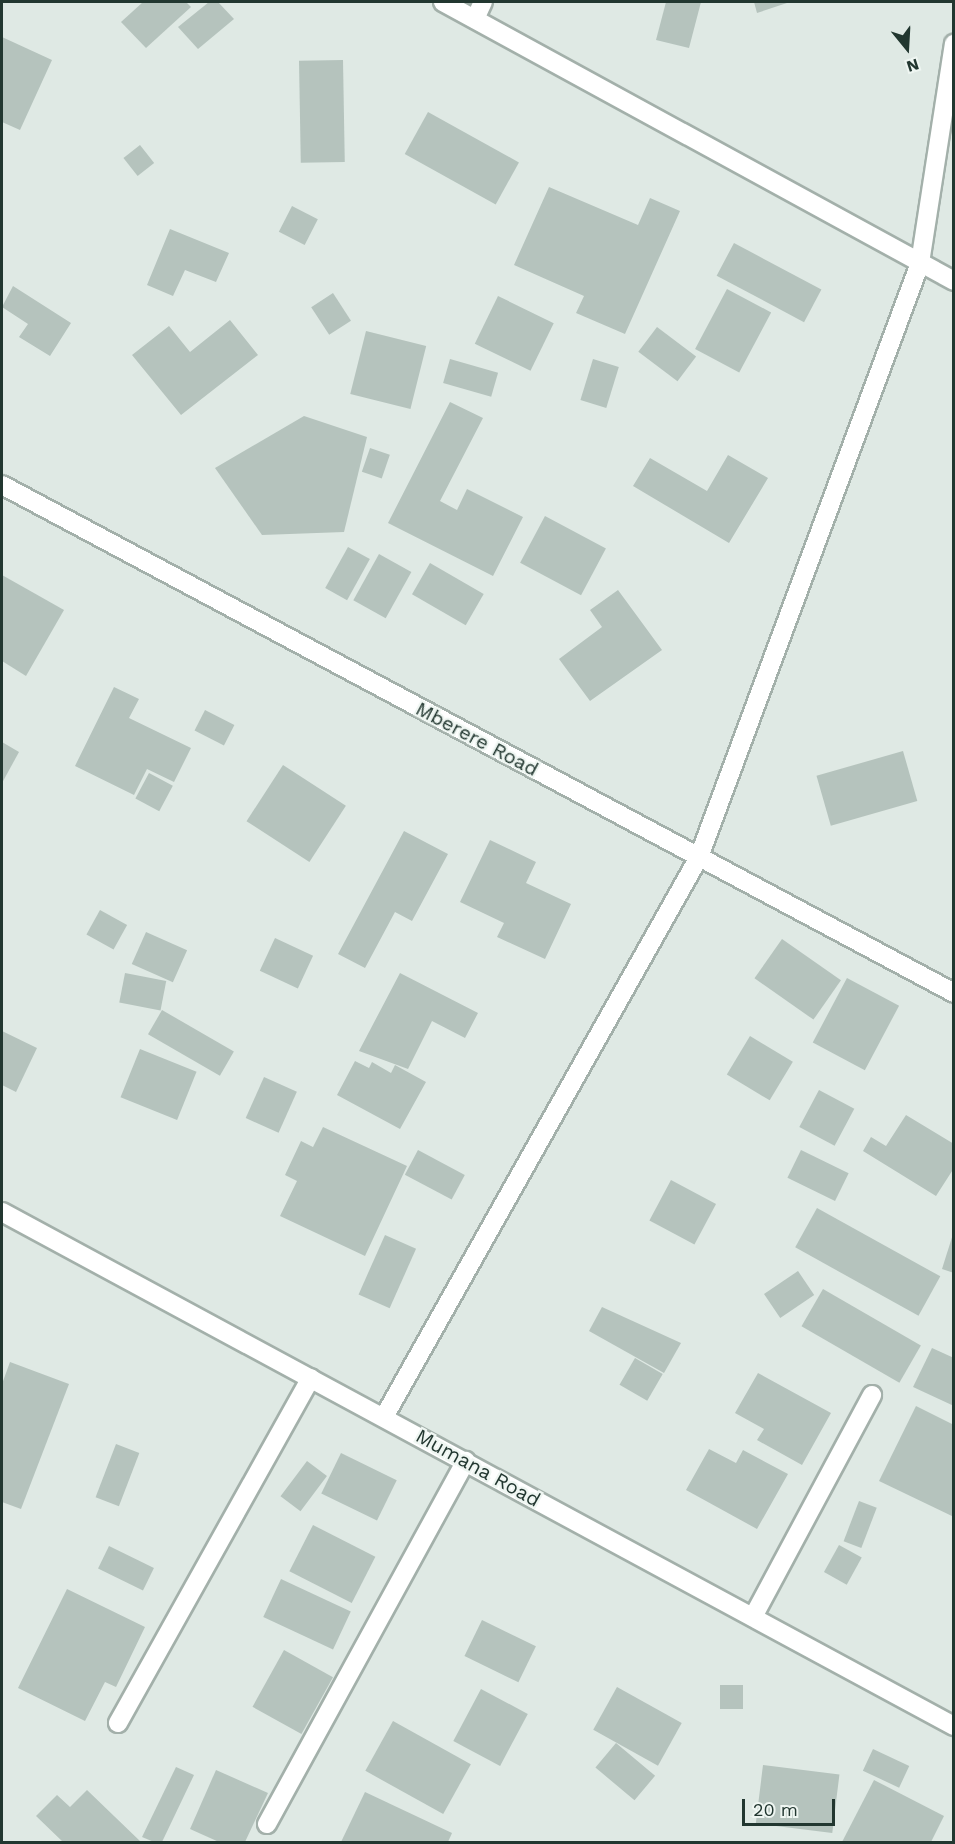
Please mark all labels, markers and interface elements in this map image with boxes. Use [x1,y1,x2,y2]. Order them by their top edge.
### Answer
north arrow [877,18,937,78]
text: N [904,55,921,76]
street label: Mberere Road [412,697,542,781]
street label: Mumana Road [411,1424,545,1512]
scale bar [745,1787,838,1825]
text: 20 m [753,1799,798,1820]

